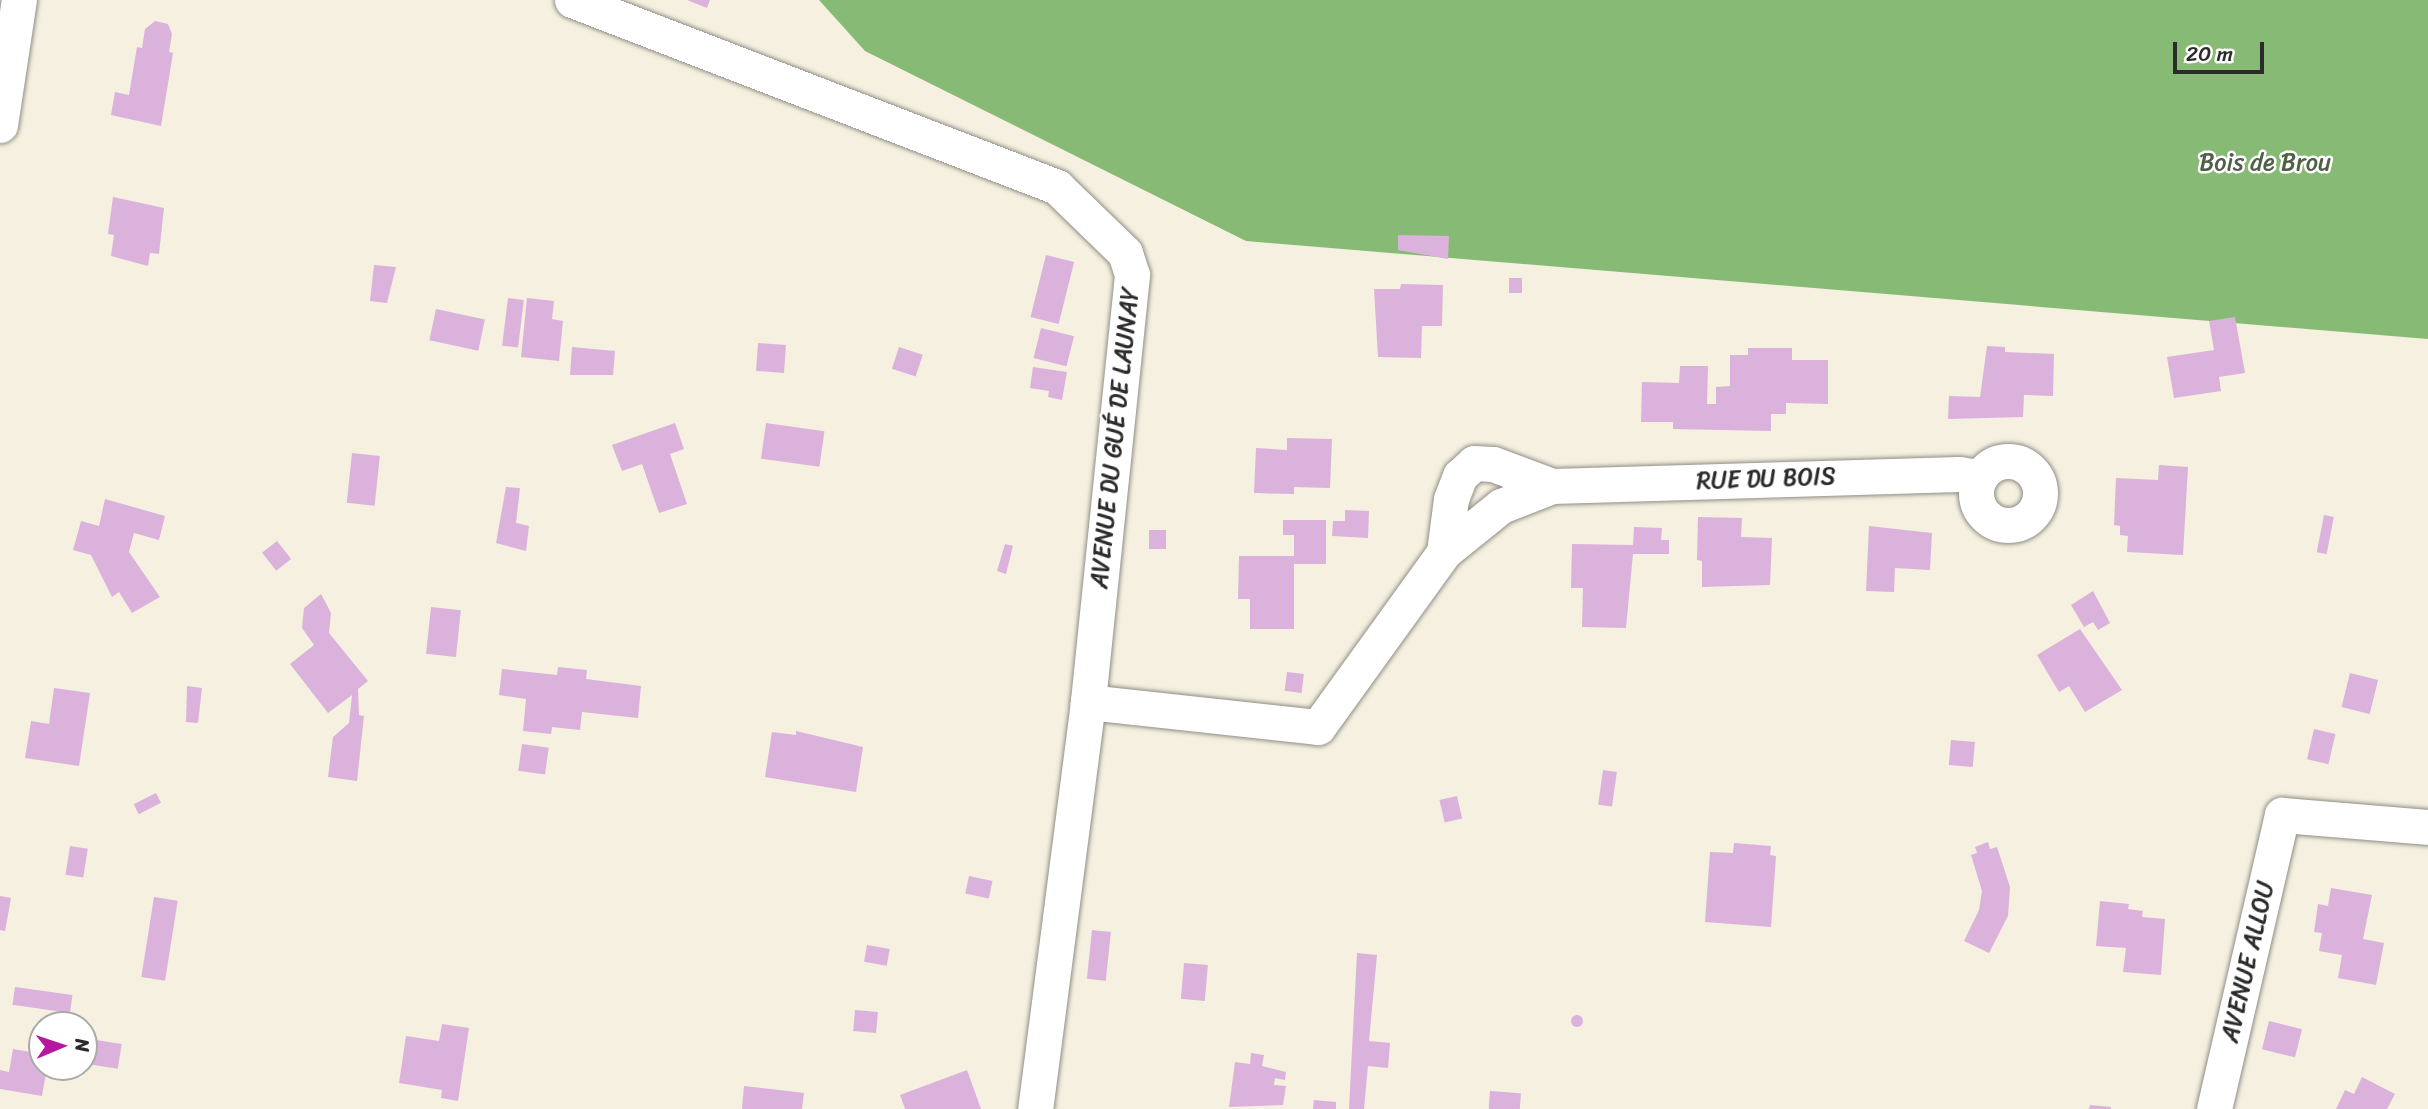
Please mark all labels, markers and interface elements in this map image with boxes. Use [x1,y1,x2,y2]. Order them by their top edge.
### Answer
scale bar [2176,28,2267,72]
text: 20 m [2186,35,2233,73]
park label: Bois de Brou [2199,149,2331,177]
street label: AVENUE DU GUÉ DE LAUNAY [1085,285,1145,591]
street label: RUE DU BOIS [1696,462,1836,496]
street label: AVENUE ALLOU [2216,879,2280,1045]
north arrow [28,1011,98,1081]
text: N [66,1038,99,1052]

